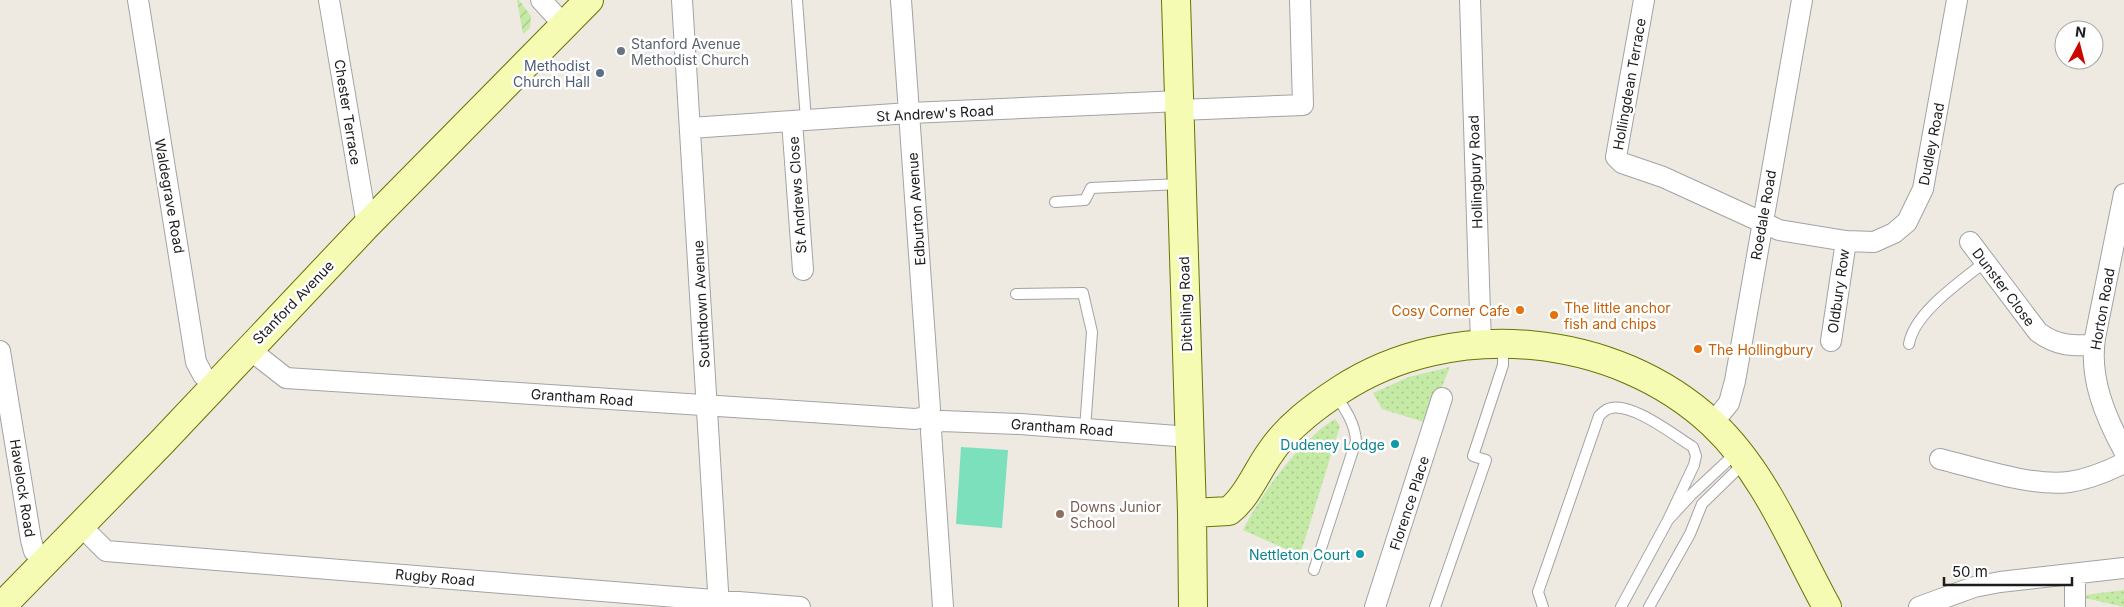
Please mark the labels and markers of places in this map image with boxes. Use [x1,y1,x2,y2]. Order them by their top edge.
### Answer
place label: Stanford Avenue Methodist Church [631,35,749,68]
marker: Stanford Avenue Methodist Church [615,45,627,57]
place label: Methodist Church Hall [513,57,590,90]
marker: Methodist Church Hall [594,67,606,79]
place label: The little anchor fish and chips [1564,299,1671,332]
place label: Cosy Corner Cafe [1391,302,1510,319]
marker: Cosy Corner Cafe [1514,304,1526,316]
marker: The little anchor fish and chips [1548,309,1560,321]
place label: The Hollingbury [1708,341,1814,358]
marker: The Hollingbury [1692,343,1704,355]
place label: Dudeney Lodge [1280,436,1385,453]
marker: Dudeney Lodge [1389,438,1401,450]
place label: Downs Junior School [1070,498,1161,531]
marker: Downs Junior School [1054,508,1066,520]
place label: Nettleton Court [1249,546,1350,563]
marker: Nettleton Court [1354,548,1366,560]

